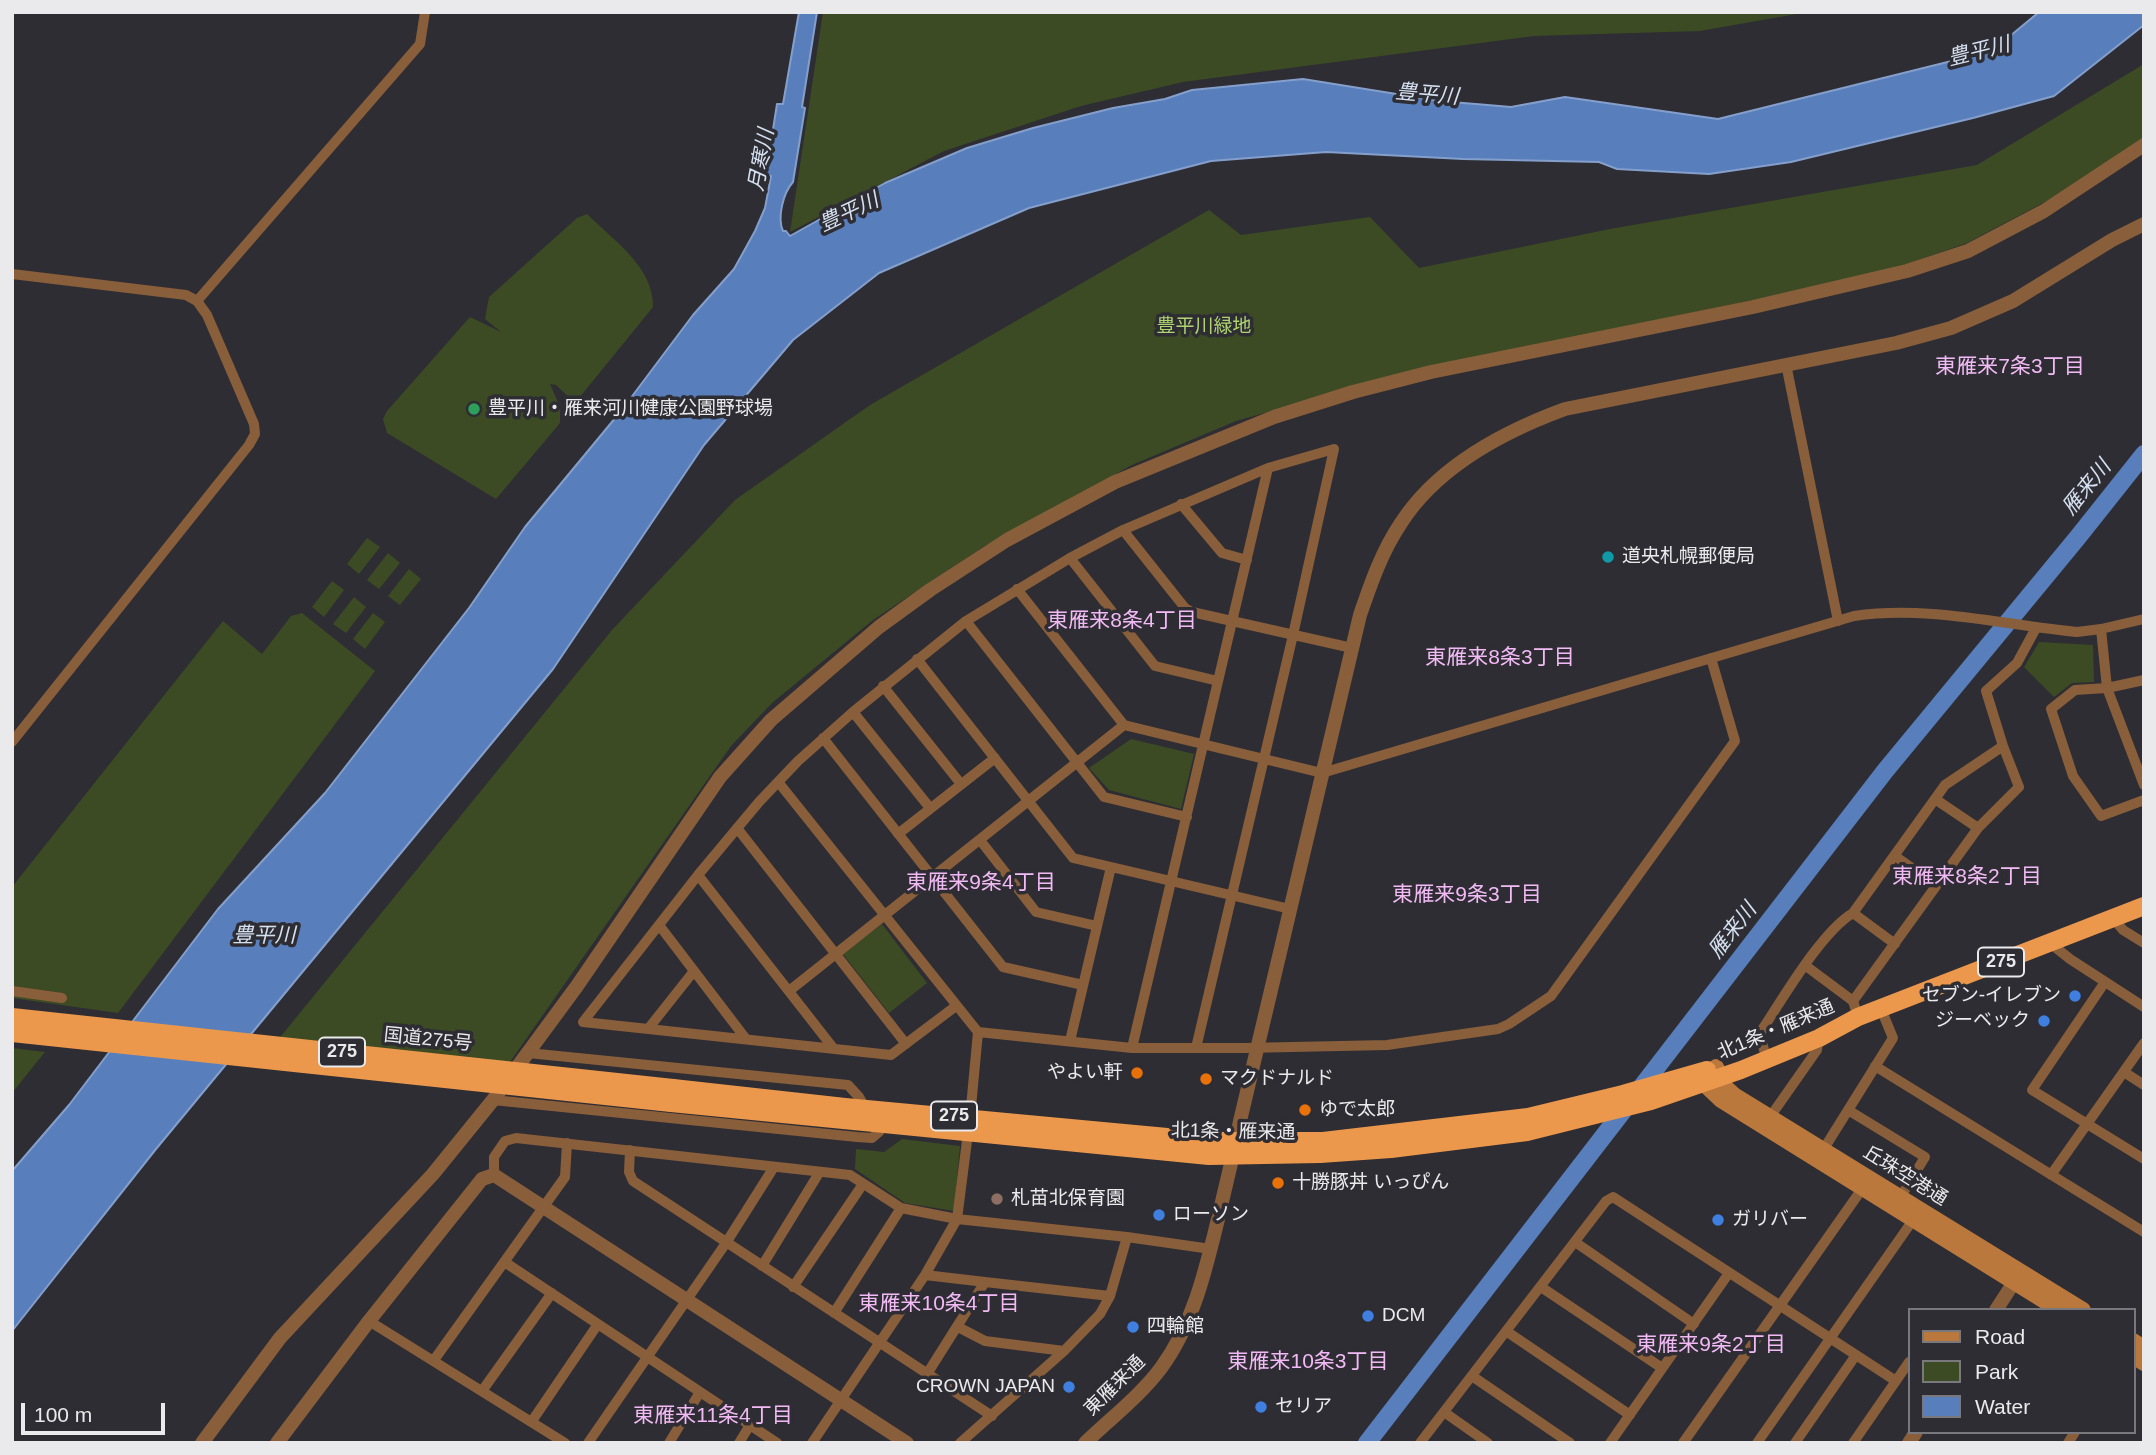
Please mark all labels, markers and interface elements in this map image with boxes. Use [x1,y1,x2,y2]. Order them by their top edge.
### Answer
water label: 豊平川 [1945,32,2013,72]
water label: 豊平川 [1395,80,1459,110]
water label: 月寒川 [744,127,780,193]
water label: 豊平川 [815,188,883,238]
park label: 豊平川緑地 [1157,316,1251,338]
district label: 東雁来7条3丁目 [1935,354,2085,380]
place label: 豊平川・雁来河川健康公園野球場 [488,398,773,420]
marker: 豊平川・雁来河川健康公園野球場 [466,401,482,417]
water label: 雁来川 [2057,456,2117,520]
place label: 道央札幌郵便局 [1622,546,1755,568]
marker: 道央札幌郵便局 [1600,549,1616,565]
district label: 東雁来8条4丁目 [1047,608,1197,634]
district label: 東雁来8条3丁目 [1425,645,1575,671]
district label: 東雁来8条2丁目 [1892,864,2042,890]
district label: 東雁来9条4丁目 [906,870,1056,896]
district label: 東雁来9条3丁目 [1392,882,1542,908]
water label: 雁来川 [1704,898,1762,964]
water label: 豊平川 [233,923,295,949]
road number: 275 [1978,947,2024,976]
place label: セブン-イレブン [1922,985,2061,1007]
marker: セブン-イレブン [2067,988,2083,1004]
street label: 北1条・雁来通 [1714,995,1838,1065]
place label: ジーベック [1935,1010,2030,1032]
marker: ジーベック [2036,1013,2052,1029]
street label: 国道275号 [383,1024,473,1056]
road number: 275 [319,1037,365,1066]
place label: やよい軒 [1047,1062,1123,1084]
marker: やよい軒 [1129,1065,1145,1081]
place label: マクドナルド [1220,1068,1334,1090]
marker: マクドナルド [1198,1071,1214,1087]
place label: ゆで太郎 [1319,1099,1395,1121]
road number: 275 [931,1101,977,1130]
marker: ゆで太郎 [1297,1102,1313,1118]
street label: 北1条・雁来通 [1171,1120,1295,1144]
street label: 丘珠空港通 [1859,1141,1951,1211]
place label: 十勝豚丼 いっぴん [1292,1172,1449,1194]
marker: 十勝豚丼 いっぴん [1270,1175,1286,1191]
place label: 札苗北保育園 [1011,1188,1125,1210]
marker: 札苗北保育園 [989,1191,1005,1207]
place label: ローソン [1173,1204,1249,1226]
marker: ローソン [1151,1207,1167,1223]
place label: ガリバー [1732,1209,1808,1231]
marker: ガリバー [1710,1212,1726,1228]
district label: 東雁来10条4丁目 [858,1291,1020,1317]
place label: DCM [1382,1305,1425,1327]
marker: DCM [1360,1308,1376,1324]
legend [1908,1308,2135,1434]
place label: 四輪館 [1147,1316,1204,1338]
marker: 四輪館 [1125,1319,1141,1335]
text: Road [1975,1325,2025,1348]
district label: 東雁来9条2丁目 [1636,1332,1786,1358]
district label: 東雁来10条3丁目 [1227,1349,1389,1375]
street label: 東雁来通 [1080,1351,1150,1421]
text: Park [1975,1360,2018,1383]
place label: CROWN JAPAN [916,1376,1055,1398]
marker: CROWN JAPAN [1061,1379,1077,1395]
scale bar [24,1388,168,1432]
text: Water [1975,1395,2030,1418]
place label: セリア [1275,1396,1332,1418]
marker: セリア [1253,1399,1269,1415]
text: 100 m [34,1403,92,1426]
district label: 東雁来11条4丁目 [633,1403,793,1429]

